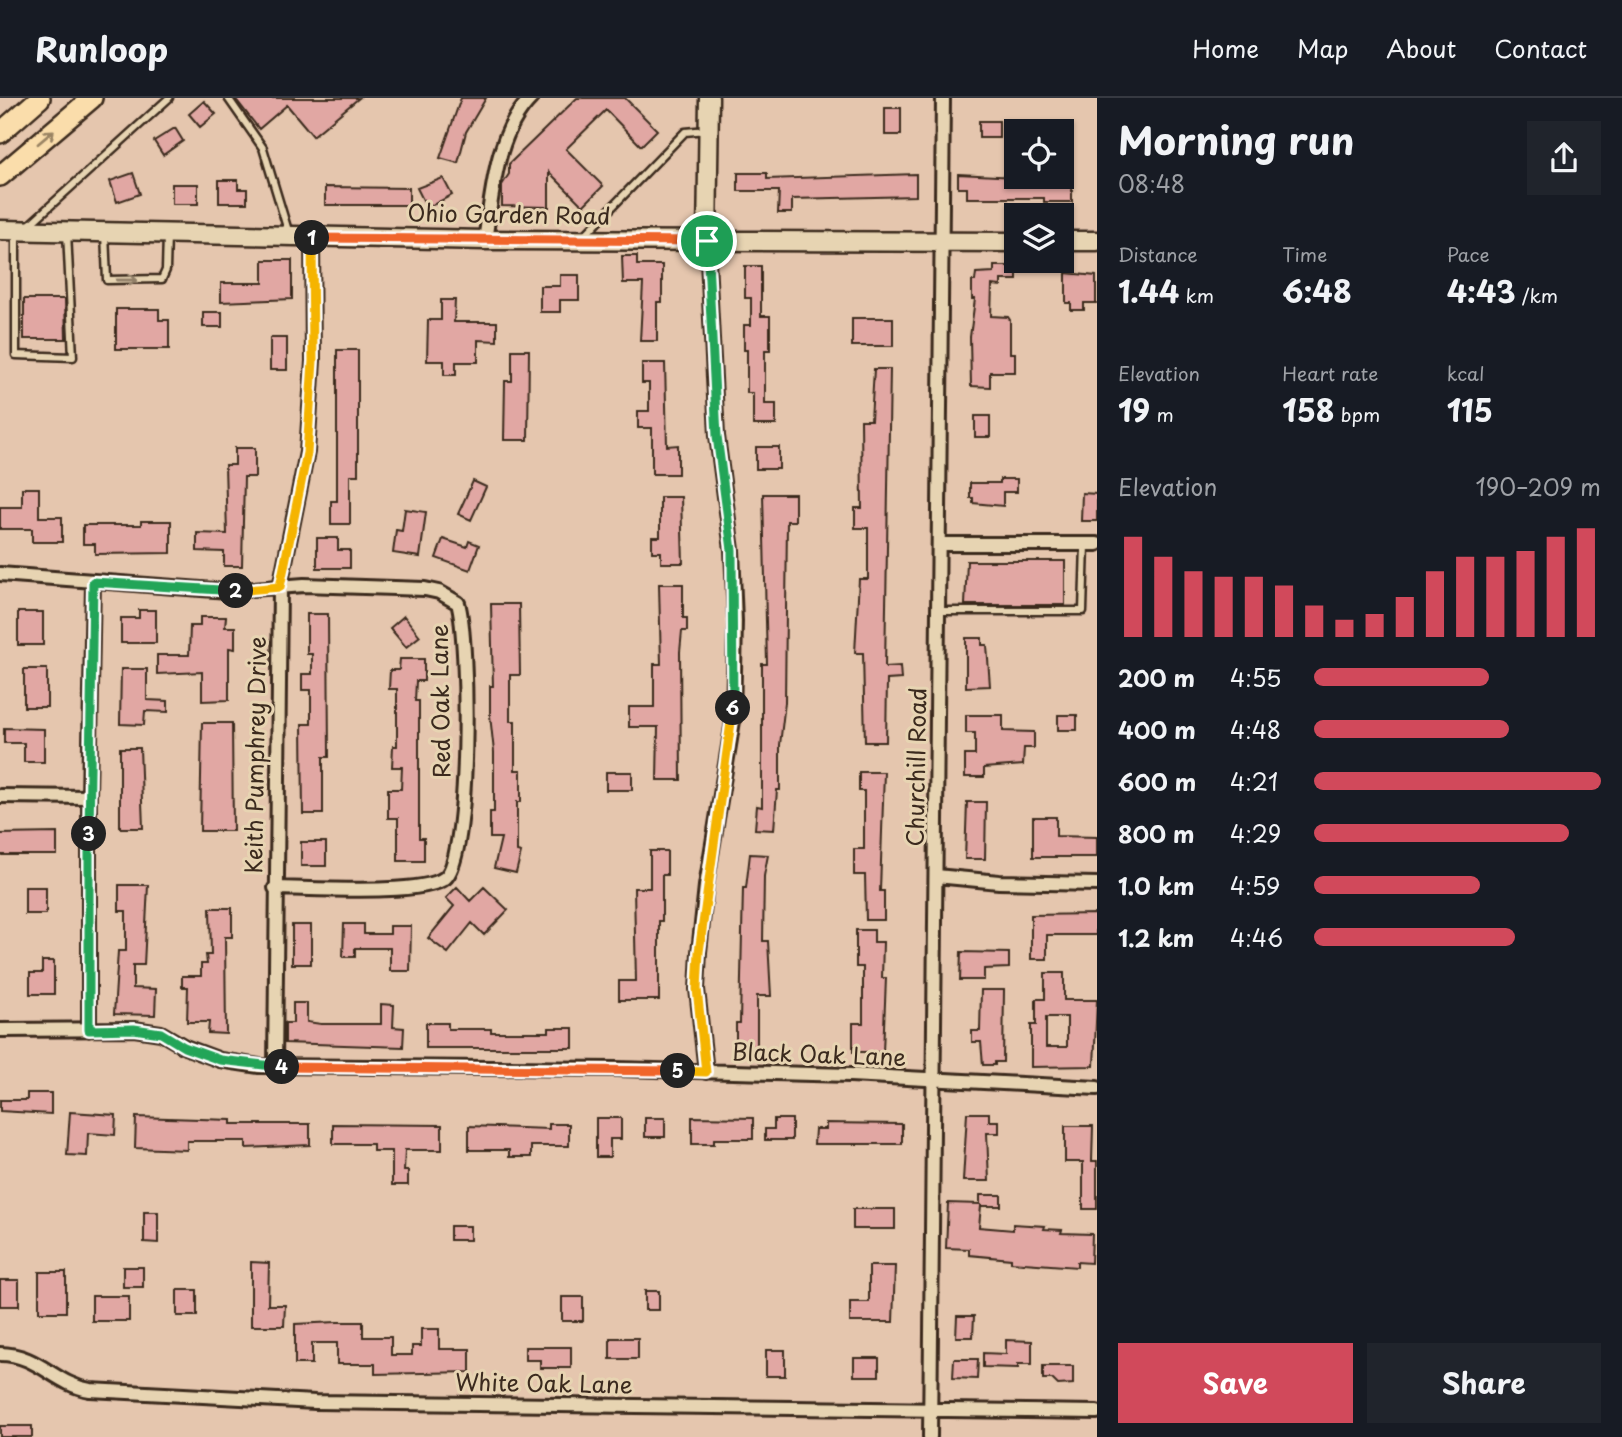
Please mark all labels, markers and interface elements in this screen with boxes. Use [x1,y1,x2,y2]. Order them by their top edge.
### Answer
text: Runloop [35,23,168,73]
text: Home [1192,30,1259,66]
text: Map [1297,30,1348,66]
text: About [1386,30,1456,66]
text: Contact [1494,30,1587,66]
text: Morning run [1118,111,1354,168]
map controls [1004,119,1074,273]
button: locate [1004,119,1074,189]
button: share [1527,121,1601,195]
one-way arrow [36,129,54,145]
text: 08:48 [1118,166,1185,201]
street label: Ohio Garden Road [407,194,611,233]
button: layers [1004,203,1074,273]
pin [677,211,737,271]
pin: 1 [294,220,330,256]
icon: arrive [688,222,726,260]
text: 1 [307,223,316,251]
text: Distance [1118,240,1198,268]
text: Time [1282,240,1327,268]
text: Pace [1447,240,1490,268]
text: 1.44 [1118,268,1179,313]
text: 6:48 [1282,268,1352,313]
text: 4:43 [1447,268,1516,313]
one-way arrow [116,273,139,287]
text: km [1179,281,1214,309]
text: /km [1516,281,1558,309]
text: Elevation [1118,359,1200,387]
text: Heart rate [1282,359,1378,387]
text: kcal [1447,359,1485,387]
text: 19 [1118,387,1150,432]
text: 158 [1282,387,1335,432]
text: 115 [1447,387,1493,432]
text: m [1150,400,1174,428]
text: bpm [1335,400,1380,428]
text: Elevation [1118,469,1217,504]
text: 190–209 m [1476,469,1601,504]
pin: 2 [218,574,254,608]
text: 2 [229,576,242,604]
street label: Red Oak Lane [421,624,458,778]
street label: Keith Pumphrey Drive [235,636,274,874]
text: 200 m [1118,660,1195,695]
text: 4:55 [1230,660,1281,695]
street label: Churchill Road [897,687,934,847]
pin: 6 [716,690,750,726]
text: 6 [726,693,739,721]
text: 400 m [1118,712,1196,747]
text: 4:48 [1230,712,1281,747]
text: 600 m [1118,764,1196,799]
text: 4:21 [1230,764,1278,799]
pin: 3 [72,816,106,852]
text: 800 m [1118,816,1195,851]
text: 4:29 [1230,816,1281,851]
text: 3 [82,819,95,847]
text: 1.0 km [1118,868,1195,903]
text: 4:59 [1230,868,1280,903]
text: 1.2 km [1118,920,1194,955]
text: 4:46 [1230,920,1283,955]
street label: Black Oak Lane [731,1033,907,1074]
pin: 4 [264,1049,300,1084]
text: 4 [275,1052,288,1080]
pin: 5 [660,1054,696,1088]
text: 5 [671,1056,684,1084]
button: Save [1118,1343,1353,1423]
button: Share [1367,1343,1601,1423]
street label: White Oak Lane [455,1363,633,1402]

